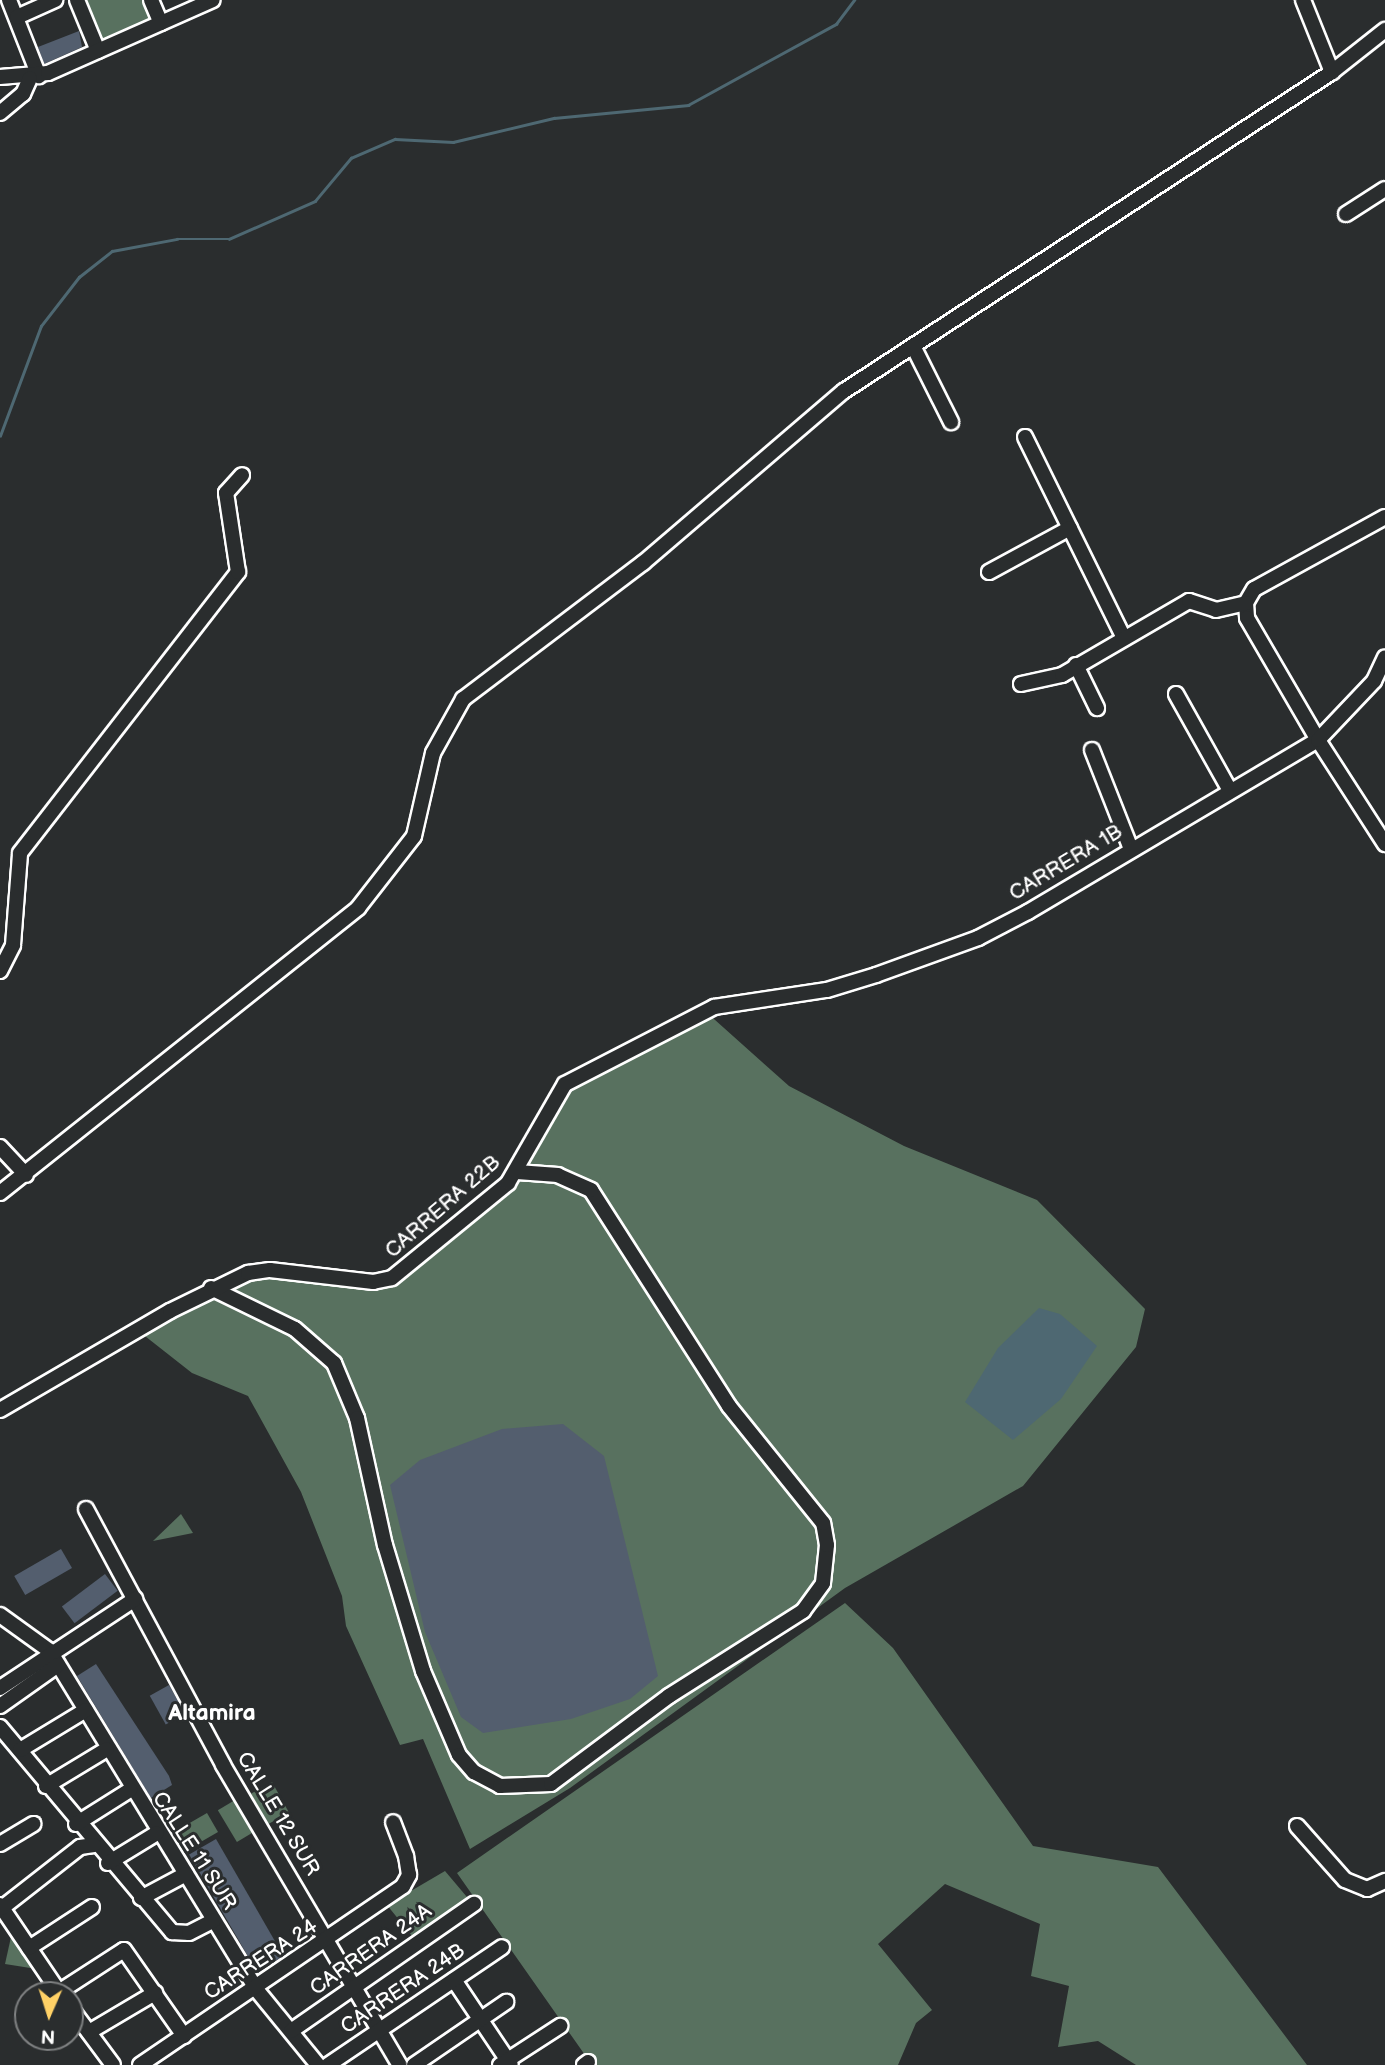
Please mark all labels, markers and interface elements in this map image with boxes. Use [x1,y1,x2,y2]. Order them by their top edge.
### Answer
street label: CARRERA 1B [1005,819,1127,907]
street label: CARRERA 22B [380,1150,506,1264]
district label: Altamira [168,1699,256,1727]
street label: CALLE 12 SUR [231,1747,325,1881]
street label: CALLE 11 SUR [146,1787,242,1915]
street label: CARRERA 24A [305,1899,437,2001]
street label: CARRERA 24 [200,1914,322,2006]
street label: CARRERA 24B [336,1938,470,2040]
north arrow [14,1981,84,2051]
text: N [40,2024,56,2047]

